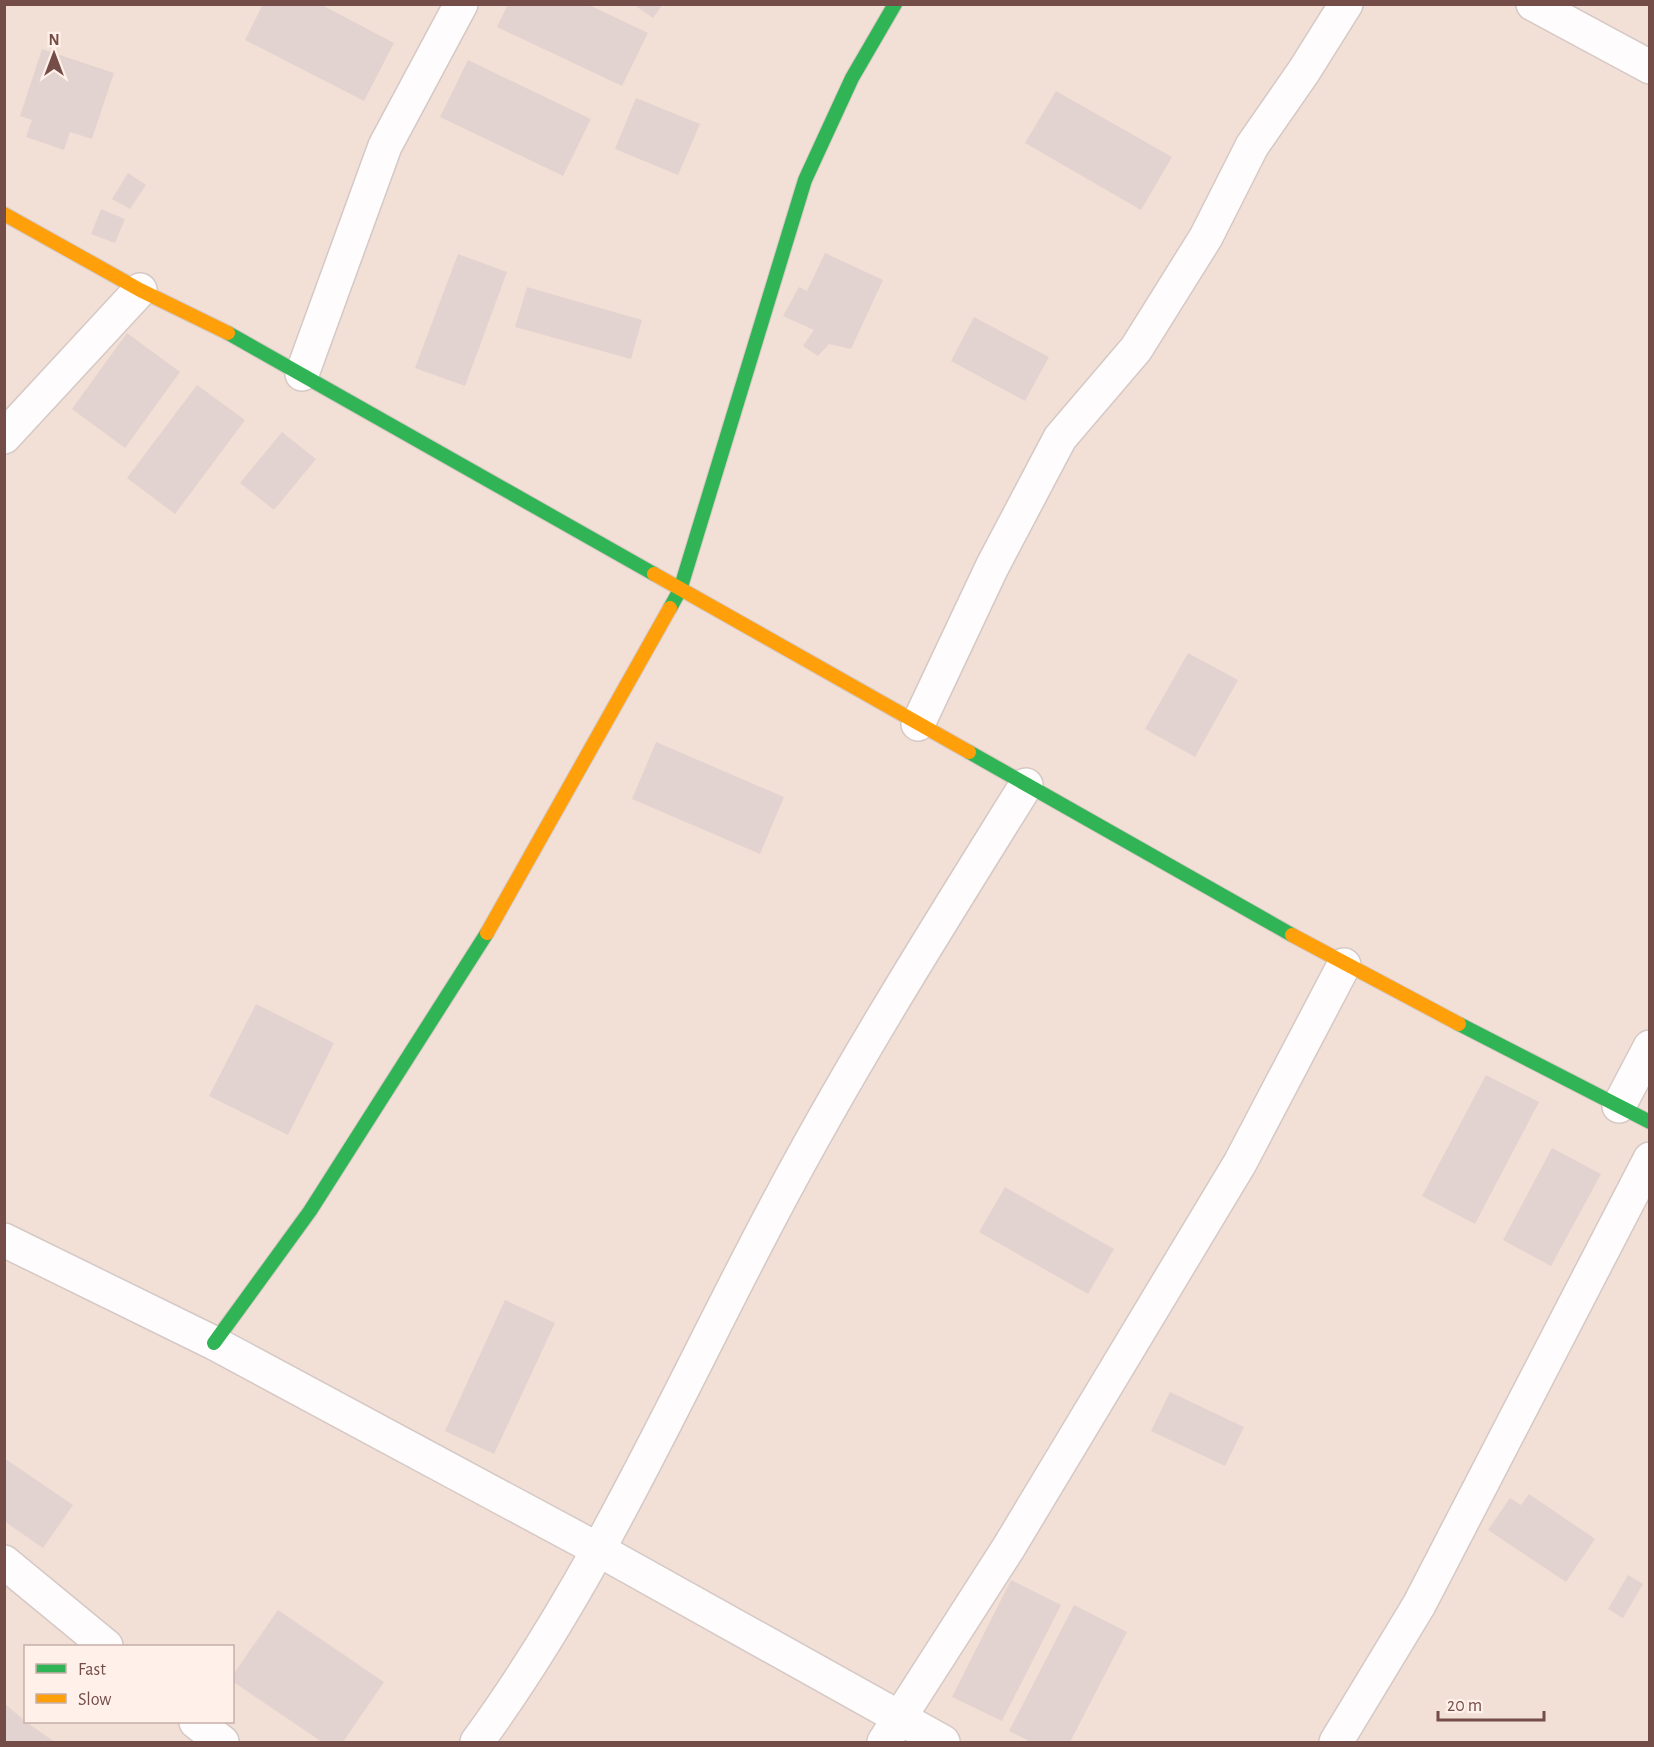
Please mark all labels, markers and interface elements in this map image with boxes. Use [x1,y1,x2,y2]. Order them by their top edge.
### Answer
north arrow [24,24,84,84]
text: N [48,32,60,48]
legend [24,1645,234,1723]
text: Fast [78,1661,106,1679]
scale bar [1438,1684,1544,1722]
text: Slow [78,1691,111,1709]
text: 20 m [1447,1697,1482,1715]

